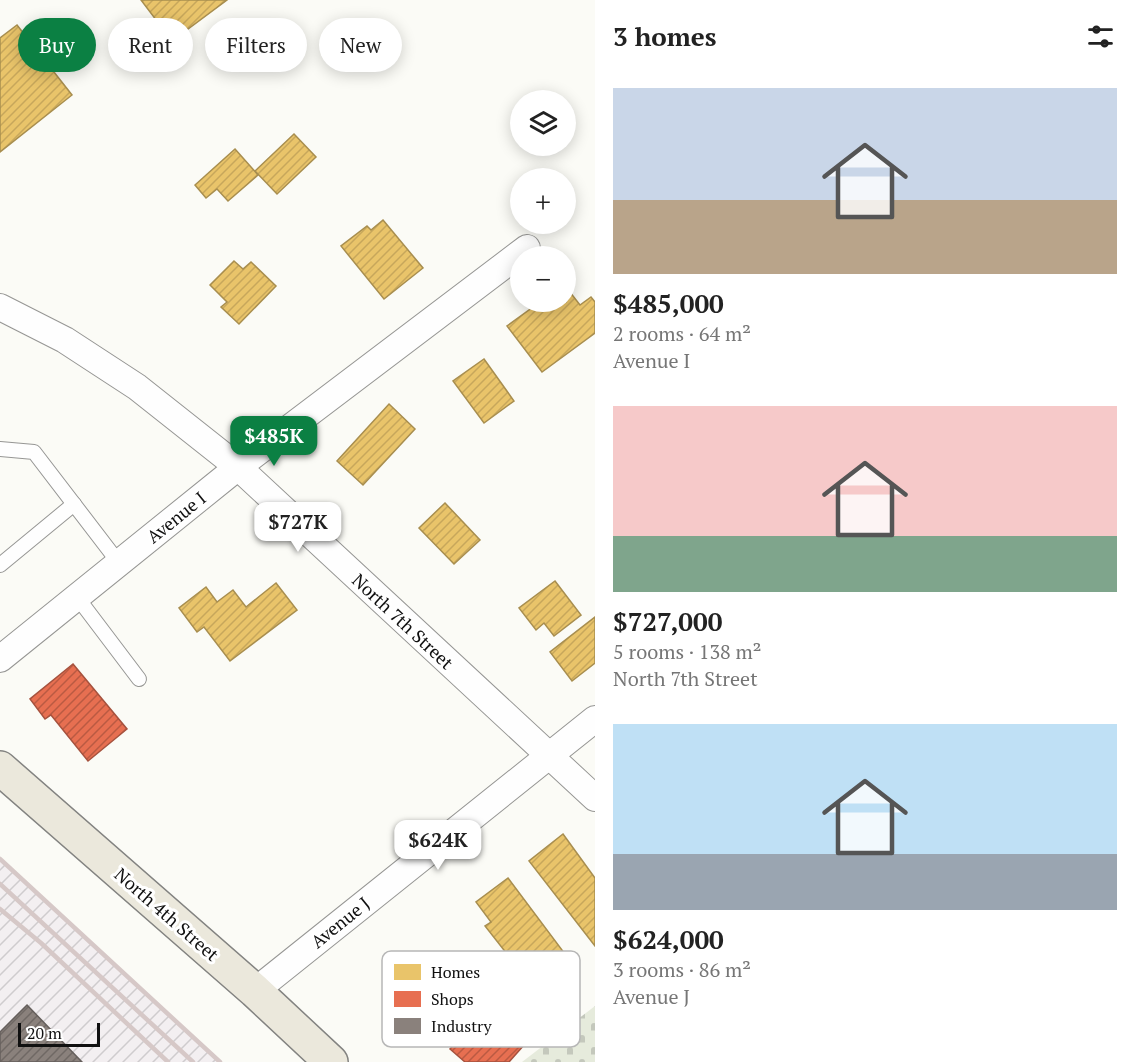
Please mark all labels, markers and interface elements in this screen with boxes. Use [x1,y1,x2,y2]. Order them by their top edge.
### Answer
chip: Buy [18,18,96,72]
chip: Rent [108,18,193,72]
chip: Filters [205,18,307,72]
chip: New [319,18,402,72]
text: 3 homes [613,19,717,53]
icon: filters [1084,20,1117,53]
map controls [510,90,576,312]
button: layers [510,90,576,156]
icon: home [811,127,919,235]
button: + [510,168,576,234]
button: − [510,246,576,312]
text: $485,000 [613,286,724,320]
text: 2 rooms · 64 m² [613,320,751,347]
text: Avenue I [613,347,690,374]
pin: $485K [232,416,316,467]
text: $485K [244,422,304,449]
icon: home [811,445,919,553]
street label: Avenue I [141,486,211,548]
pin: $727K [256,502,340,553]
text: $727K [268,508,328,535]
street label: North 7th Street [347,568,459,674]
text: $727,000 [613,604,722,638]
text: 5 rooms · 138 m² [613,638,761,665]
text: North 7th Street [613,665,758,692]
icon: home [811,763,919,871]
pin: $624K [396,820,480,871]
text: $624K [408,826,468,853]
street label: North 4th Street [110,862,225,966]
street label: Avenue J [305,891,375,953]
text: $624,000 [613,922,724,956]
legend [382,951,580,1047]
text: 3 rooms · 86 m² [613,956,751,983]
text: Homes [431,961,480,983]
text: Avenue J [613,983,690,1010]
text: Shops [431,988,474,1010]
text: Industry [431,1015,492,1037]
scale bar [18,1020,100,1048]
text: 20 m [27,1022,62,1044]

